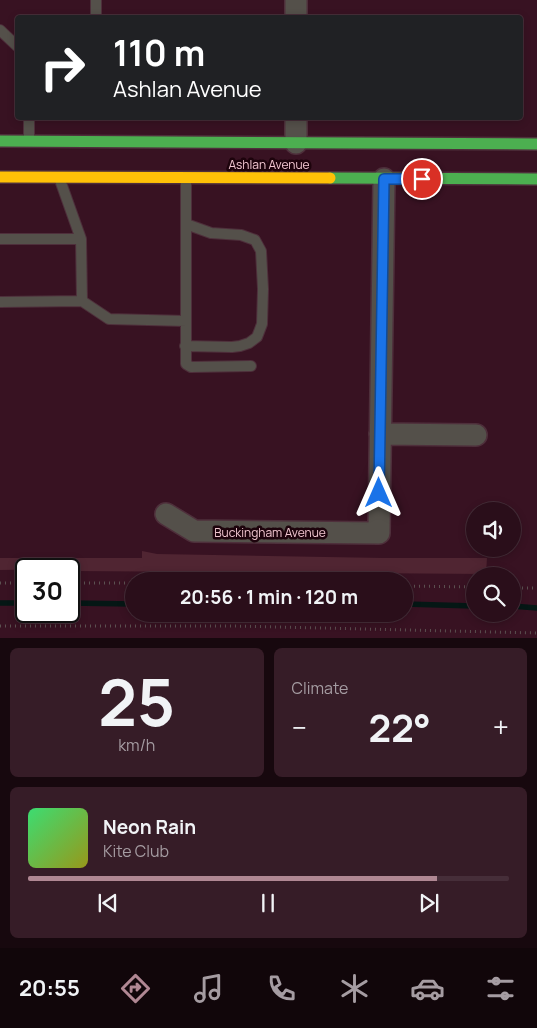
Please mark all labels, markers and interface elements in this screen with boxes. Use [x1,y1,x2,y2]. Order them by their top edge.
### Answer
text: 110 m [113,29,205,77]
icon: right [30,35,95,100]
text: Ashlan Avenue [113,74,262,104]
street label: Ashlan Avenue [228,156,310,173]
pin [401,158,443,200]
icon: arrive [408,165,436,193]
position arrow [352,466,404,518]
map controls [466,502,521,622]
button: sound [466,502,521,557]
street label: Buckingham Avenue [214,524,326,541]
speed limit sign: 30 [15,558,80,623]
button: search [466,567,521,622]
text: 20:56 · 1 min · 120 m [180,584,358,610]
text: 25 [98,657,175,746]
text: Climate [292,677,348,699]
text: 22° [369,701,431,753]
text: − [292,708,307,746]
text: + [493,708,509,746]
text: km/h [118,734,155,756]
text: Neon Rain [103,814,196,840]
text: Kite Club [103,840,169,862]
icon: previous [94,889,122,917]
icon: pause [254,889,282,917]
icon: next [415,889,443,917]
icon: directions [118,971,153,1006]
icon: music [191,971,226,1006]
icon: phone [264,971,299,1006]
icon: climate [337,971,372,1006]
icon: car [410,971,445,1006]
icon: filters [483,971,518,1006]
text: 20:55 [19,973,80,1003]

